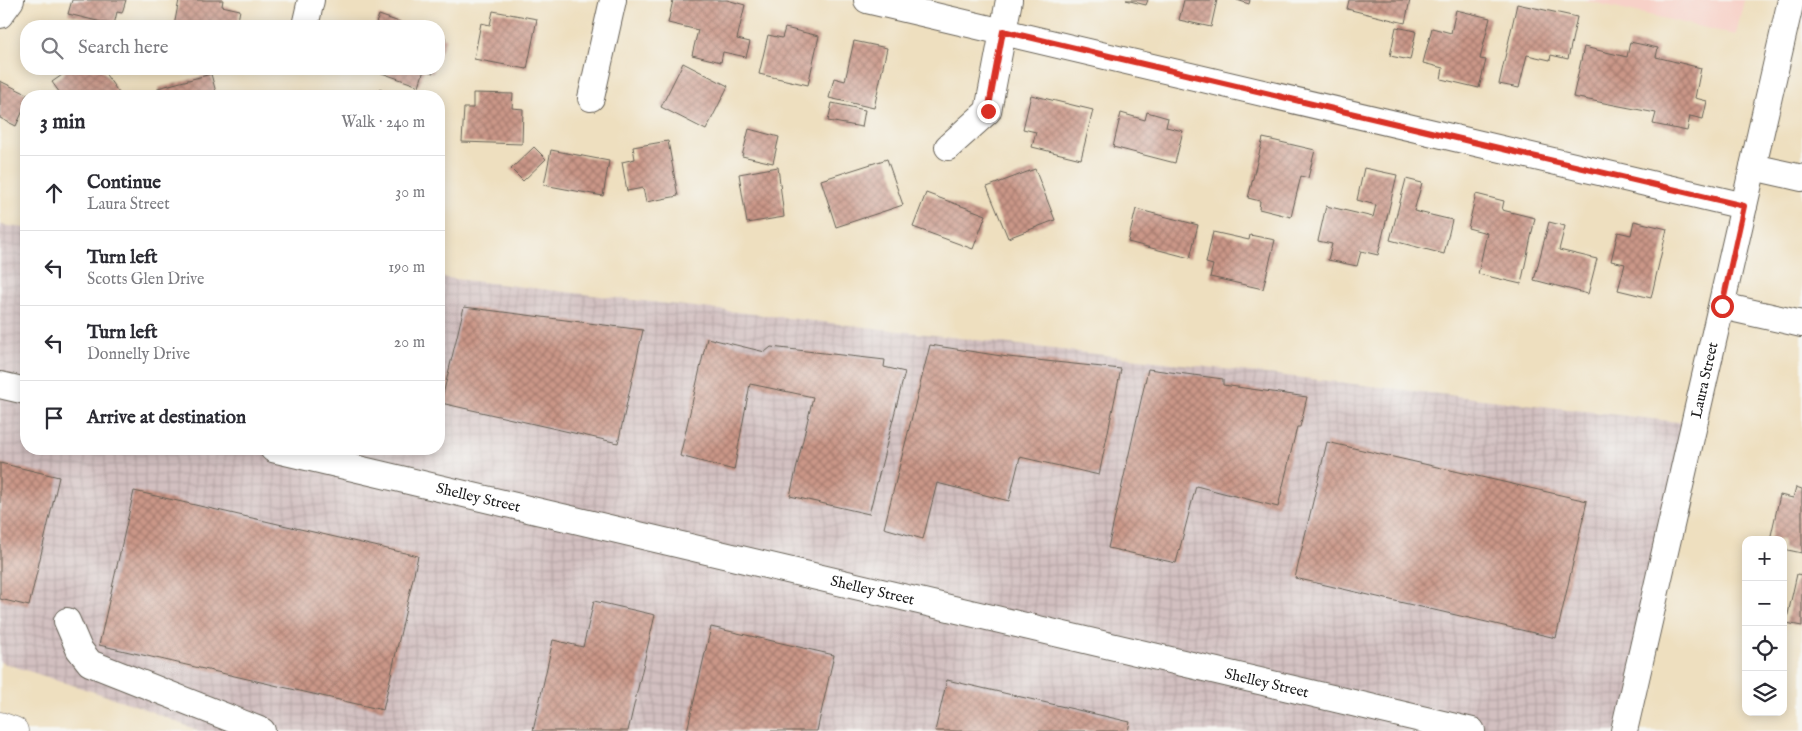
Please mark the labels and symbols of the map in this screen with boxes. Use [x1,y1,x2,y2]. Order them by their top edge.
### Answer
route end [977,100,1000,123]
route start [1711,295,1734,318]
street label: Laura Street [1687,340,1723,420]
street label: Shelley Street [434,479,522,517]
street label: Shelley Street [829,571,916,610]
street label: Shelley Street [1223,664,1311,702]

